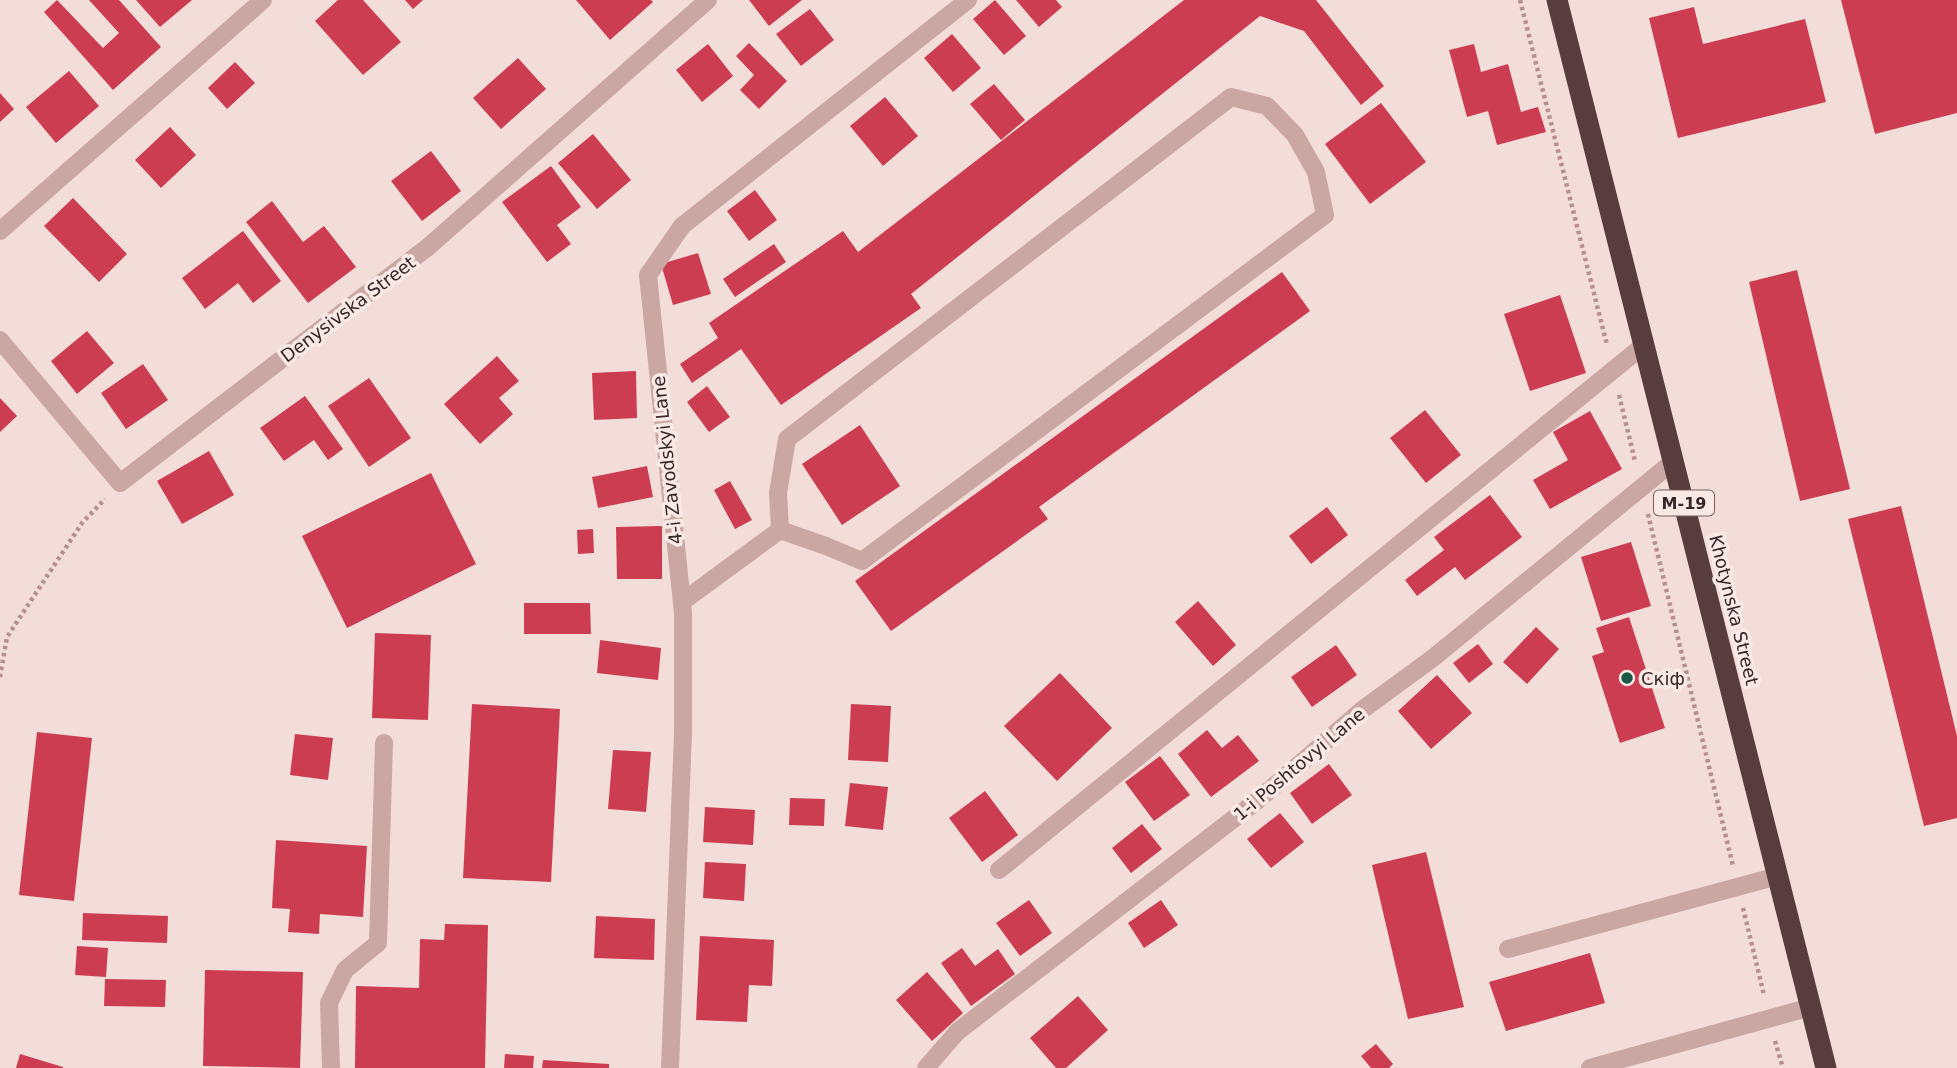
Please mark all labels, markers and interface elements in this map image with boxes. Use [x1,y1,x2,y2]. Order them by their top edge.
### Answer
street label: Denysivska Street [277,252,419,366]
street label: 4-i Zavodskyi Lane [648,375,686,545]
road number: М-19 [1654,490,1714,516]
street label: Khotynska Street [1705,533,1763,687]
place label: Скіф [1641,668,1685,689]
marker: Скіф [1619,670,1635,686]
street label: 1-i Poshtovyi Lane [1229,703,1369,825]

